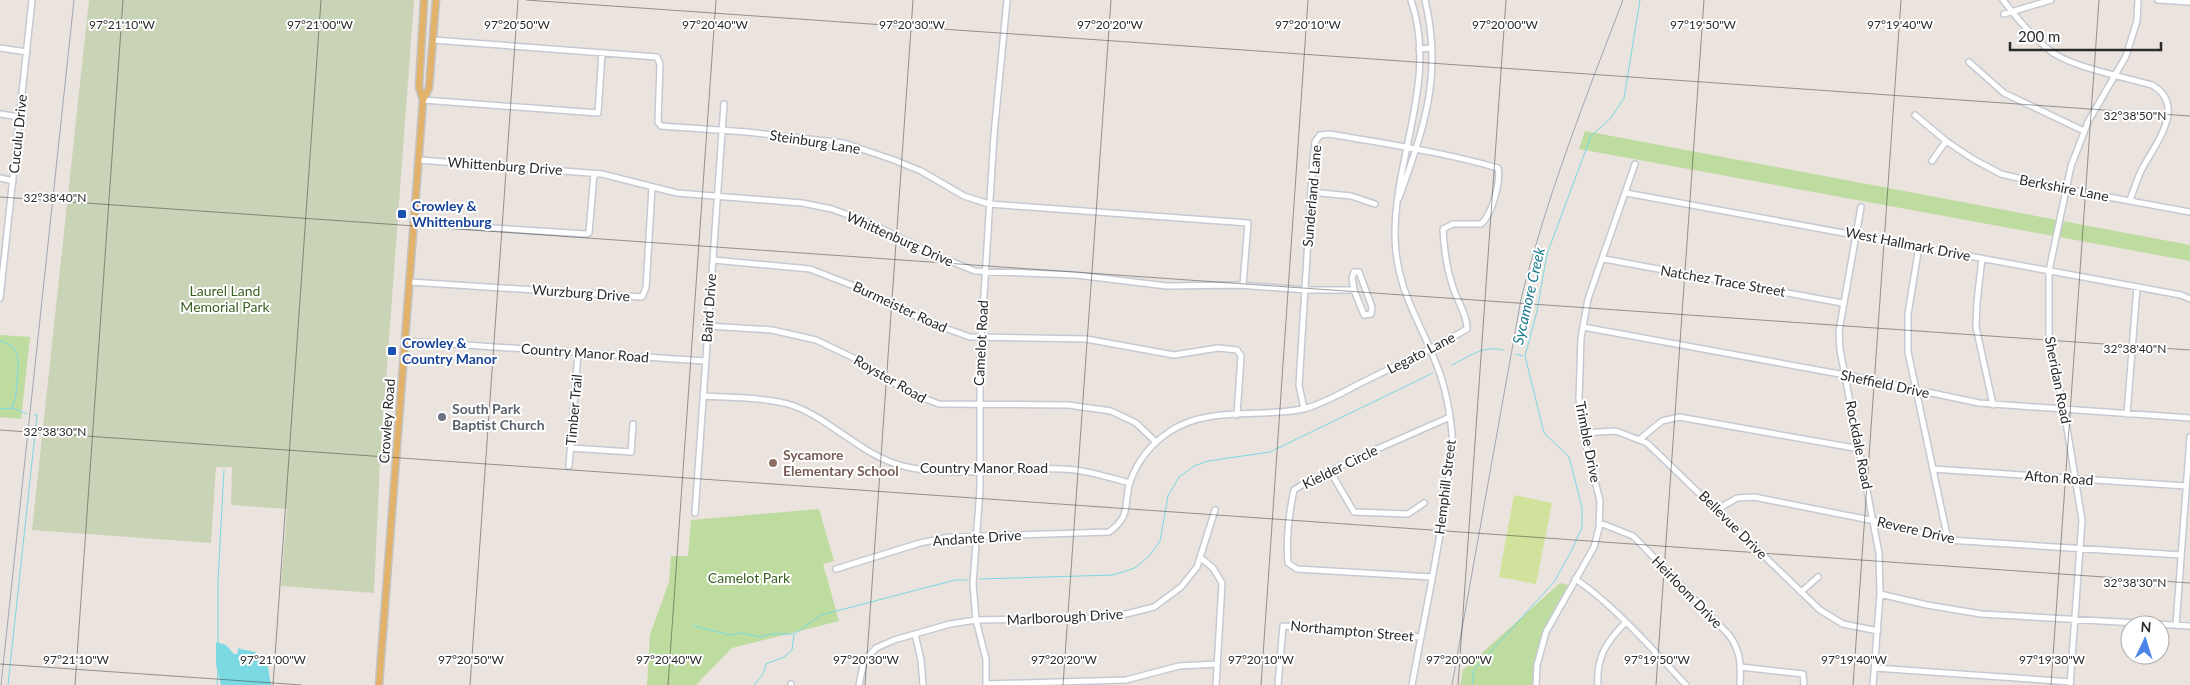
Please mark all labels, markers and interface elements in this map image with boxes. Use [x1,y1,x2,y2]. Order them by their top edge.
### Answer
text: 97°21'10"W [89,17,156,32]
text: 97°21'00"W [287,17,354,32]
text: 97°20'50"W [484,17,551,32]
text: 97°20'40"W [682,17,749,32]
text: 97°20'30"W [879,17,946,32]
text: 97°20'20"W [1077,17,1144,32]
text: 97°20'10"W [1275,17,1342,32]
text: 97°20'00"W [1472,17,1539,32]
text: 97°19'50"W [1670,17,1737,32]
text: 97°19'40"W [1867,17,1934,32]
scale bar [2010,20,2161,52]
text: 200 m [2018,27,2060,45]
street label: Cuculu Drive [5,93,30,174]
text: 32°38'50"N [2104,108,2166,123]
street label: Steinburg Lane [769,126,862,157]
street label: Sunderland Lane [1299,144,1324,248]
street label: Whittenburg Drive [447,153,563,178]
street label: Berkshire Lane [2018,170,2110,205]
text: 32°38'40"N [24,190,86,205]
place label: Crowley & Whittenburg [412,197,492,230]
street label: Whittenburg Drive [844,207,956,270]
marker: Crowley & Whittenburg [396,208,408,220]
street label: West Hallmark Drive [1844,223,1972,264]
water label: Sycamore Creek [1508,245,1548,346]
street label: Natchez Trace Street [1659,261,1787,300]
street label: Baird Drive [698,273,719,343]
street label: Burmeister Road [850,277,950,336]
street label: Wurzburg Drive [532,281,631,304]
park label: Laurel Land Memorial Park [180,282,271,315]
street label: Camelot Road [970,300,991,386]
street label: Legato Lane [1384,328,1458,377]
place label: Crowley & Country Manor [402,334,498,367]
street label: Sheridan Road [2042,335,2075,425]
street label: Country Manor Road [521,340,650,365]
text: 32°38'40"N [2104,341,2166,356]
marker: Crowley & Country Manor [386,345,398,357]
street label: Royster Road [851,351,930,406]
street label: Sheffield Drive [1839,366,1931,401]
street label: Timber Trail [562,374,585,446]
street label: Crowley Road [375,378,398,464]
street label: Rockdale Road [1843,399,1876,491]
place label: South Park Baptist Church [452,400,545,433]
street label: Trimble Drive [1572,400,1605,484]
marker: South Park Baptist Church [436,411,448,423]
text: 32°38'30"N [24,424,86,439]
street label: Hemphill Street [1430,439,1459,535]
street label: Kielder Circle [1299,441,1380,492]
place label: Sycamore Elementary School [783,446,899,479]
marker: Sycamore Elementary School [767,457,779,469]
street label: Country Manor Road [920,459,1048,476]
street label: Afton Road [2024,467,2094,488]
street label: Bellevue Drive [1696,487,1771,562]
street label: Revere Drive [1876,512,1957,547]
street label: Andante Drive [932,526,1022,549]
street label: Heirloom Drive [1649,552,1726,631]
park label: Camelot Park [708,569,791,586]
text: 32°38'30"N [2104,575,2166,590]
street label: Marlborough Drive [1006,605,1124,628]
north arrow [2120,615,2170,665]
street label: Northampton Street [1290,617,1414,644]
text: N [2140,618,2152,635]
text: 97°21'10"W [43,652,110,667]
text: 97°21'00"W [240,652,307,667]
text: 97°20'50"W [438,652,505,667]
text: 97°20'40"W [636,652,703,667]
text: 97°20'30"W [833,652,900,667]
text: 97°20'20"W [1031,652,1098,667]
text: 97°20'10"W [1228,652,1295,667]
text: 97°20'00"W [1426,652,1493,667]
text: 97°19'50"W [1624,652,1691,667]
text: 97°19'40"W [1821,652,1888,667]
text: 97°19'30"W [2019,652,2086,667]

